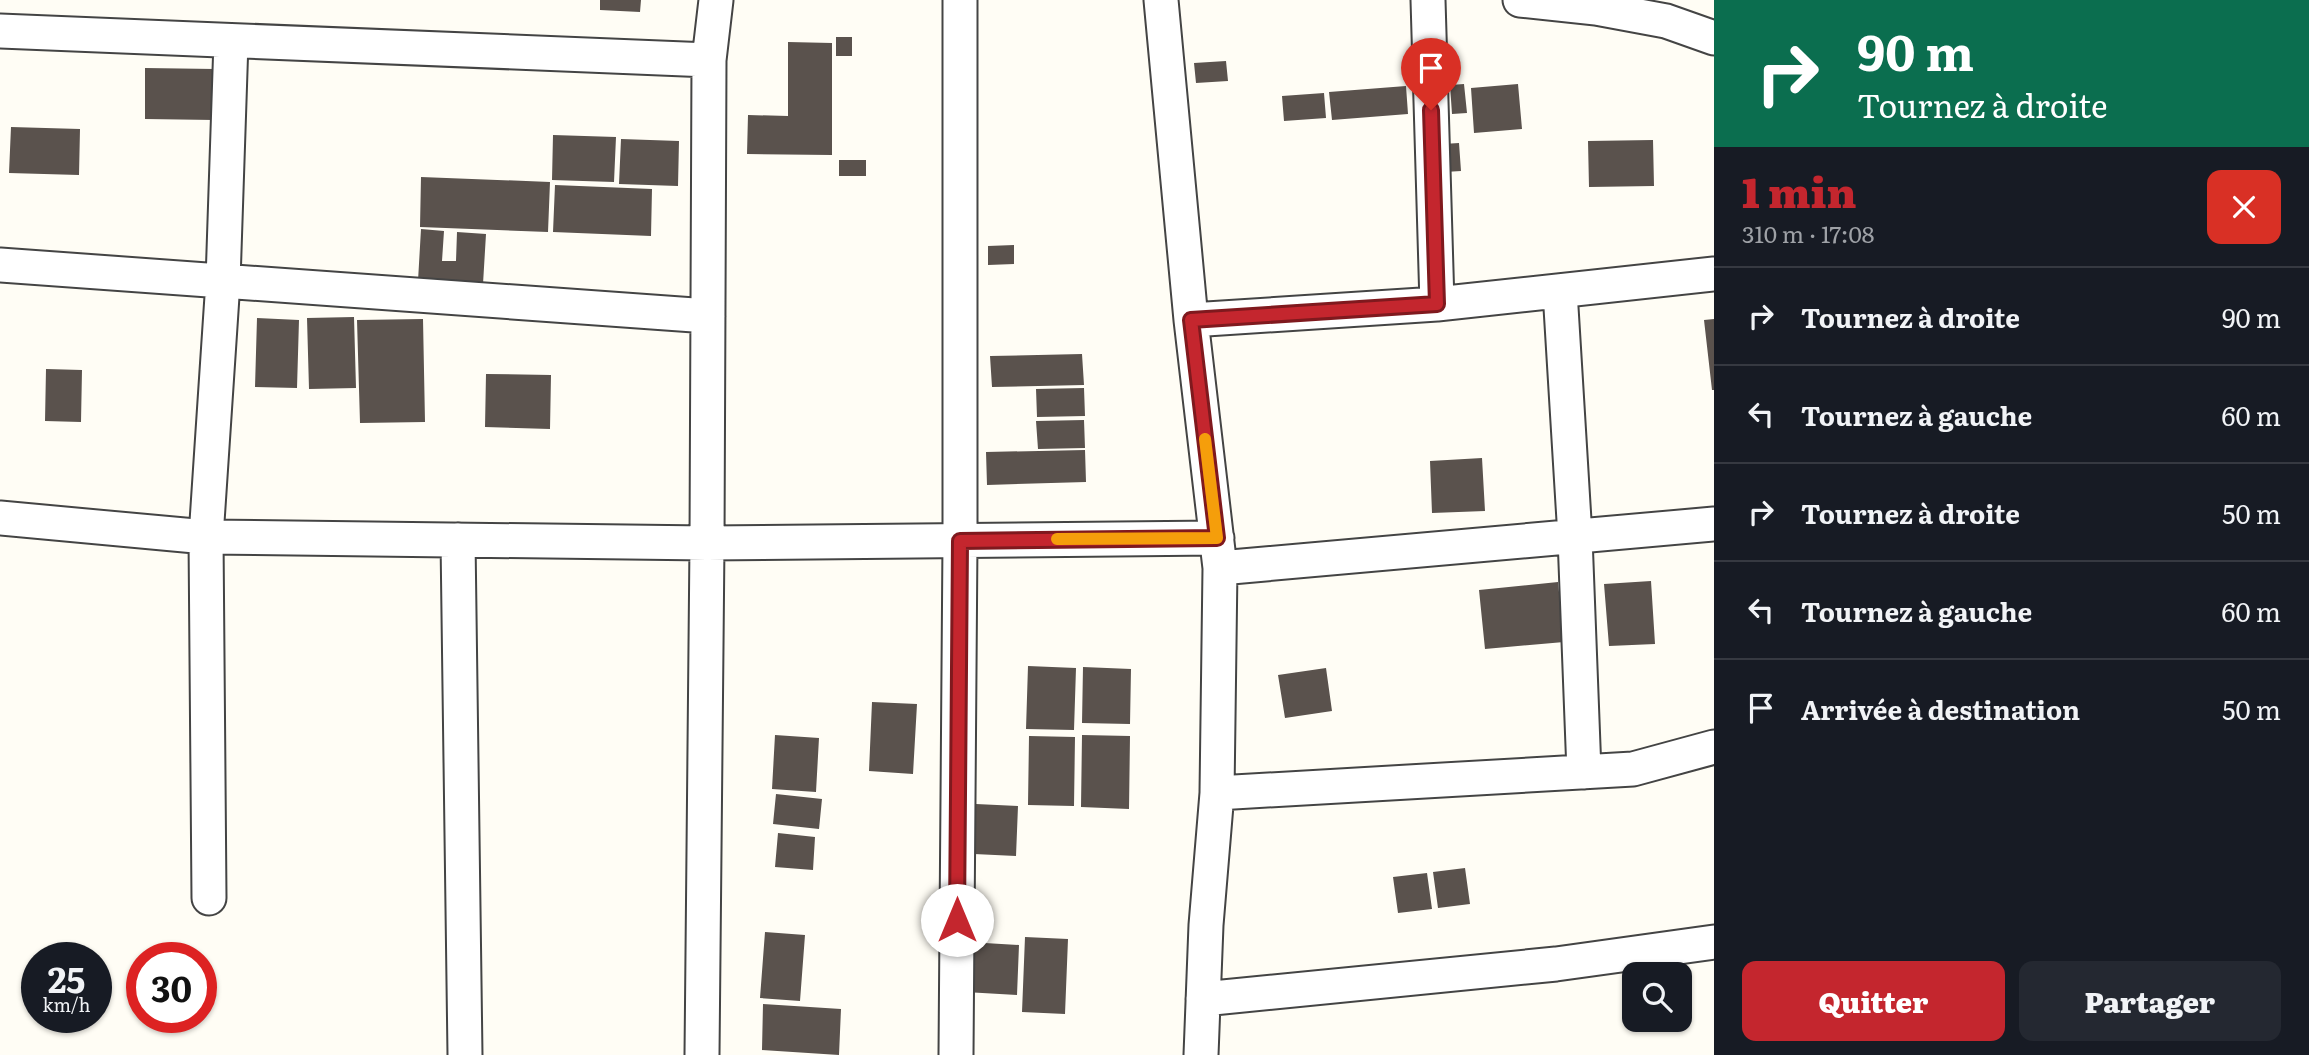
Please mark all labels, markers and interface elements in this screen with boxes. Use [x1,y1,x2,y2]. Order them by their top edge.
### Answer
text: 90 m [1857,13,1974,86]
icon: right [1742,28,1833,119]
pin [1401,38,1461,110]
icon: arrive [1412,49,1450,87]
text: Tournez à droite [1857,80,2108,128]
text: 1 min [1742,159,1857,221]
button: close [2207,170,2281,244]
text: 310 m · 17:08 [1742,216,1874,250]
icon: right [1742,297,1780,335]
text: Tournez à droite [1801,297,2020,336]
text: 90 m [2222,297,2281,336]
icon: left [1742,395,1780,433]
text: Tournez à gauche [1801,395,2032,434]
text: 60 m [2222,395,2281,434]
icon: right [1742,493,1780,531]
text: Tournez à droite [1801,493,2020,532]
text: 50 m [2222,493,2281,532]
icon: left [1742,591,1780,629]
text: Tournez à gauche [1801,591,2032,630]
text: 60 m [2222,591,2281,630]
icon: arrive [1742,689,1780,727]
text: Arrivée à destination [1801,689,2080,728]
text: 50 m [2222,689,2281,728]
position arrow [920,883,994,957]
speed limit sign: 30 [126,942,217,1033]
text: 25 [48,952,85,1004]
button: Quitter [1742,961,2005,1041]
button: Partager [2019,961,2281,1041]
map controls [1622,962,1692,1032]
button: search [1622,962,1692,1032]
text: km/h [43,991,90,1018]

